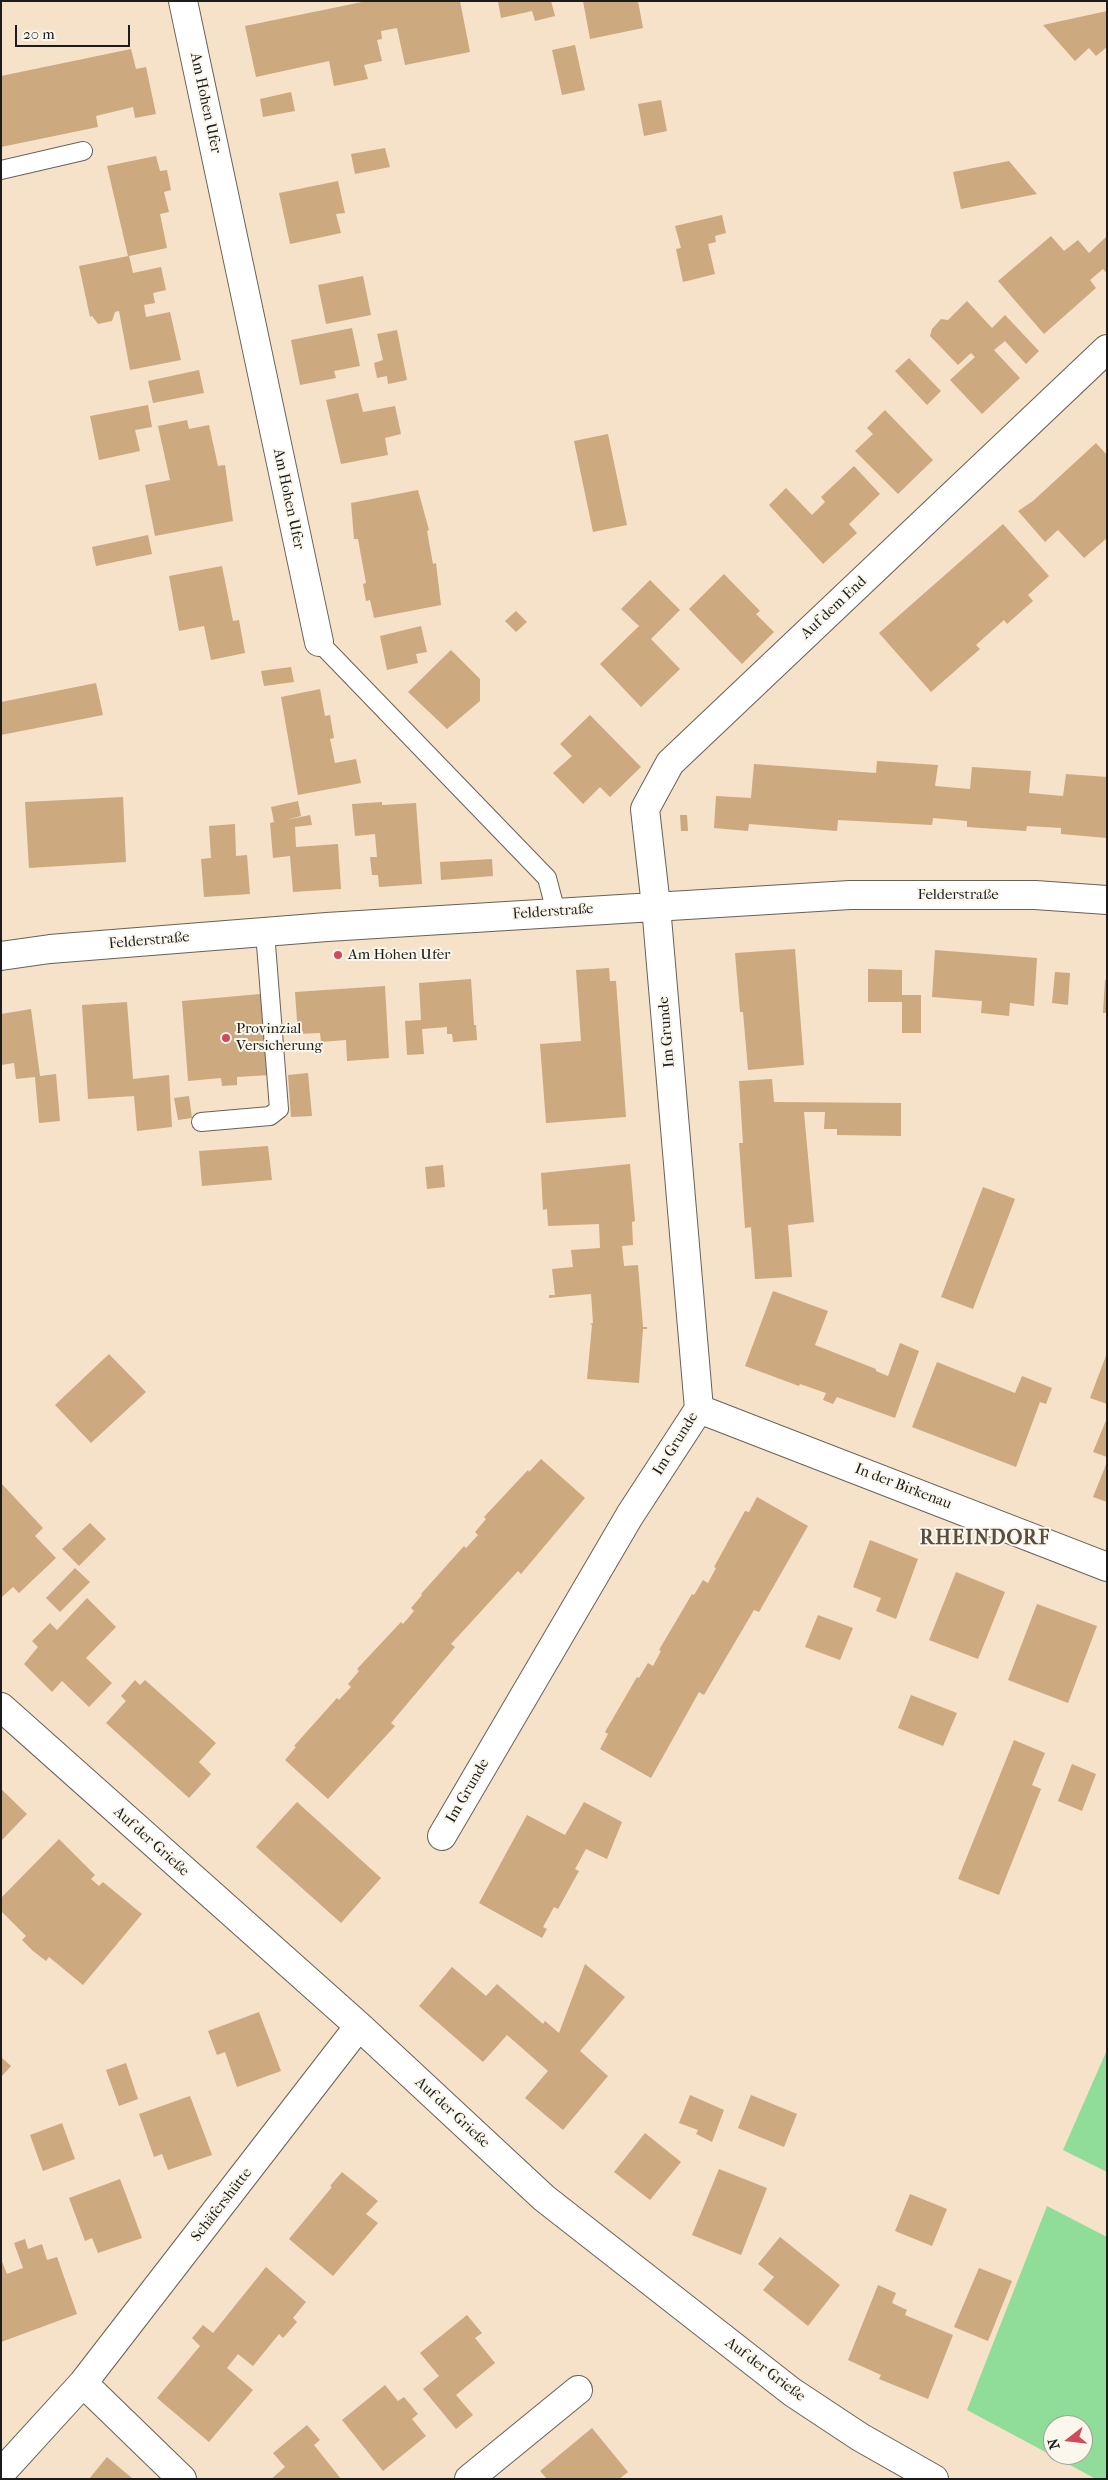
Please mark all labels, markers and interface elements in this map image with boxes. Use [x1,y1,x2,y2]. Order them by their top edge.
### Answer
scale bar [18,15,132,47]
text: 20 m [23,25,55,43]
street label: Am Hohen Ufer [186,51,224,155]
street label: Am Hohen Ufer [269,447,307,551]
street label: Auf dem End [797,573,871,643]
street label: Felderstraße [917,886,999,904]
street label: Felderstraße [512,900,594,924]
street label: Felderstraße [108,928,190,954]
place label: Am Hohen Ufer [348,946,450,964]
marker: Am Hohen Ufer [332,949,344,961]
street label: Im Grunde [655,996,679,1068]
place label: Provinzial Versicherung [236,1020,323,1055]
marker: Provinzial Versicherung [220,1032,232,1044]
street label: Im Grunde [649,1409,703,1479]
street label: In der Birkenau [852,1460,954,1514]
district label: RHEINDORF [919,1527,1051,1551]
street label: Im Grunde [442,1756,494,1826]
street label: Auf der Grieße [109,1803,193,1881]
street label: Auf der Grieße [411,2074,493,2152]
street label: Schäfershütte [188,2165,256,2245]
street label: Auf der Grieße [721,2334,809,2406]
north arrow [1043,2415,1093,2465]
text: N [1044,2437,1064,2451]

